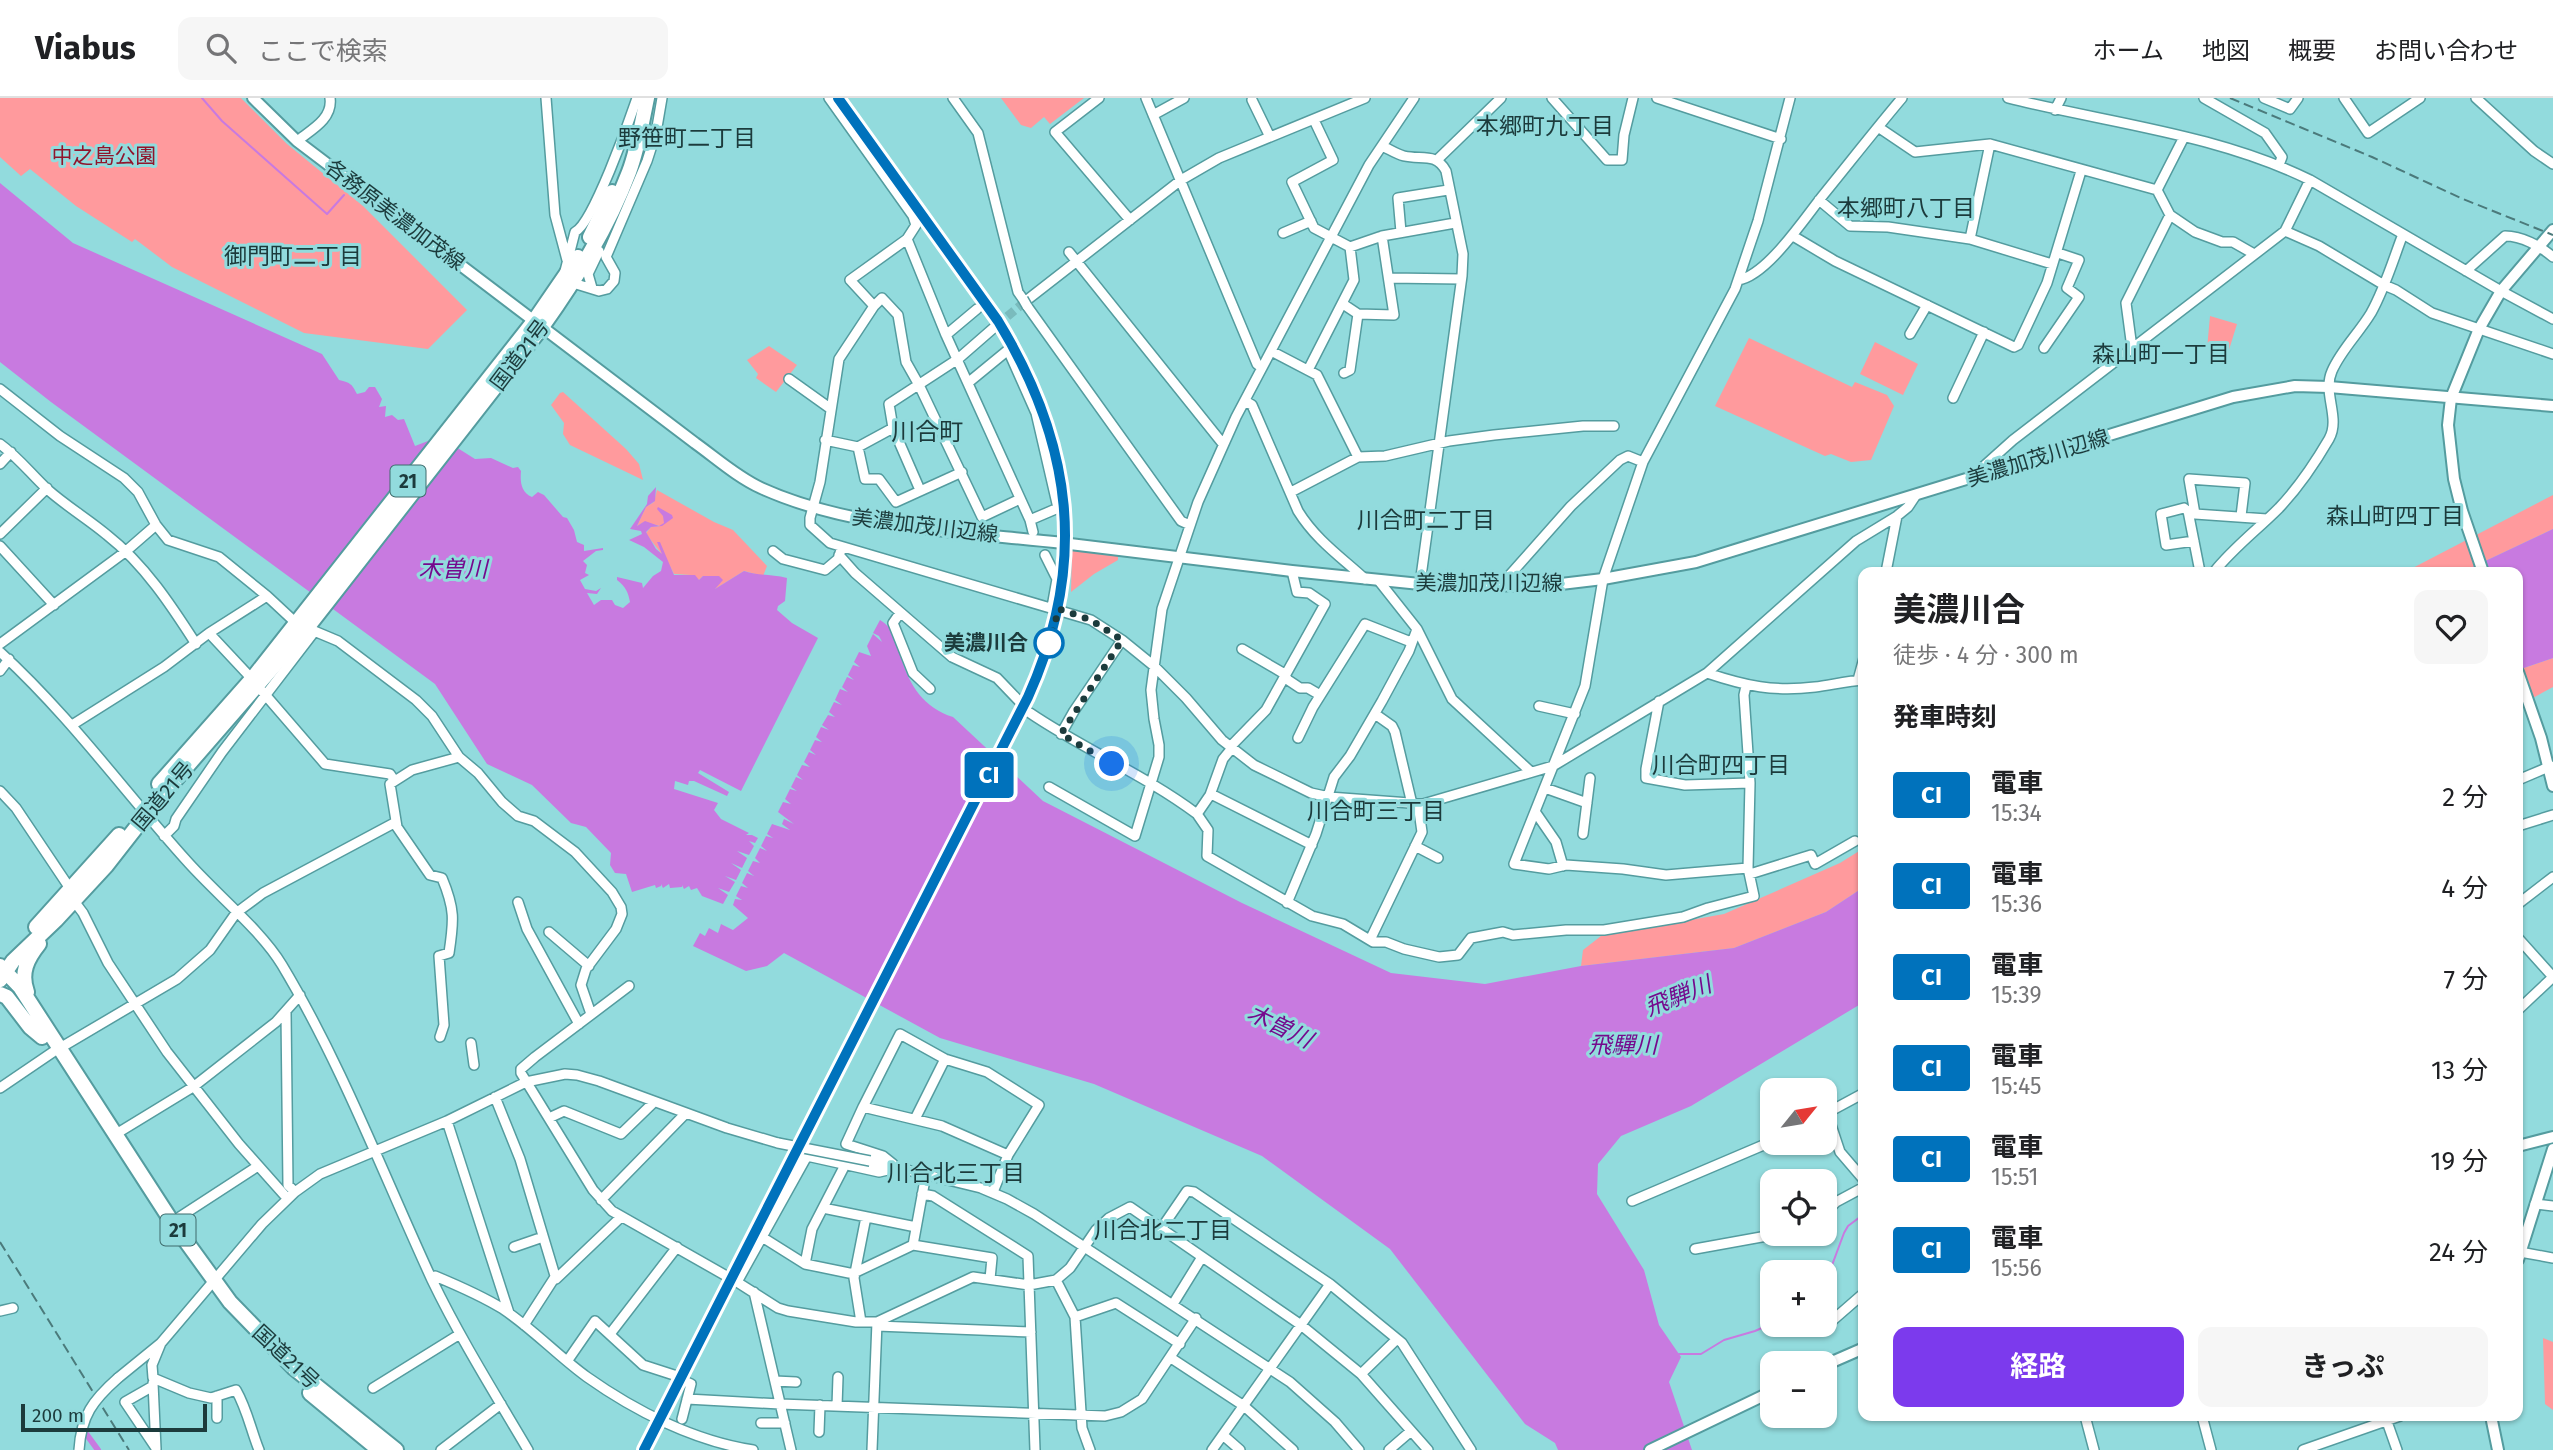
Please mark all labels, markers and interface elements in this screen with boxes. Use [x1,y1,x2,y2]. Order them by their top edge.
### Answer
search box [178,17,668,80]
text: Viabus [35,28,136,68]
icon: search [202,29,240,67]
text: ここで検索 [258,36,388,67]
text: ホーム [2093,37,2164,65]
text: 地図 [2202,37,2250,65]
text: 概要 [2288,37,2336,65]
text: お問い合わせ [2374,37,2518,65]
district label: 本郷町九丁目 [1476,112,1614,140]
district label: 野笹町二丁目 [618,124,756,152]
park label: 中之島公園 [52,143,157,169]
street label: 各務原美濃加茂線 [320,154,470,276]
district label: 本郷町八丁目 [1837,194,1975,222]
district label: 御門町二丁目 [224,242,362,270]
street label: 国道21号 [485,314,555,396]
district label: 森山町一丁目 [2092,340,2230,368]
district label: 川合町 [891,418,963,446]
street label: 美濃加茂川辺線 [1964,424,2112,492]
road number: 21 [390,466,426,496]
district label: 森山町四丁目 [2326,502,2464,530]
street label: 美濃加茂川辺線 [850,504,1000,548]
district label: 川合町二丁目 [1357,506,1495,534]
water label: 木曽川 [419,555,491,583]
street label: 美濃加茂川辺線 [1416,570,1563,596]
text: 美濃川合 [1893,590,2025,630]
button: heart [2414,590,2488,664]
marker: 美濃川合 [1034,628,1064,658]
place label: 美濃川合 [944,630,1028,656]
text: 徒歩 · 4 分 · 300 m [1893,641,2079,669]
text: 発車時刻 [1893,702,1997,733]
your location [1094,746,1129,781]
district label: 川合町四丁目 [1652,751,1790,779]
line badge: CI [958,752,1020,798]
street label: 国道21号 [127,756,199,836]
text: CI [979,761,999,789]
text: 電車 [1991,768,2043,799]
text: CI [1921,781,1942,809]
text: 2 分 [2442,782,2488,813]
district label: 川合町三丁目 [1307,797,1445,825]
text: 15:34 [1991,799,2042,827]
text: 電車 [1991,859,2043,890]
text: CI [1921,872,1942,900]
text: 4 分 [2441,873,2488,904]
text: 15:36 [1991,890,2042,918]
text: 電車 [1991,950,2043,981]
text: CI [1921,963,1942,991]
text: 7 分 [2444,964,2488,995]
water label: 飛騨川 [1641,969,1718,1022]
text: 15:39 [1991,981,2042,1009]
water label: 木曽川 [1243,998,1320,1055]
water label: 飛驒川 [1589,1031,1661,1059]
text: 電車 [1991,1041,2043,1072]
text: CI [1921,1054,1942,1082]
text: 13 分 [2431,1055,2488,1086]
text: 15:45 [1991,1072,2041,1100]
north arrow [1760,1078,1838,1155]
map controls [1760,1078,1837,1428]
text: 電車 [1991,1132,2043,1163]
text: CI [1921,1145,1942,1173]
text: 19 分 [2430,1146,2488,1177]
district label: 川合北三丁目 [887,1159,1025,1187]
text: 15:51 [1991,1163,2038,1191]
button: locate [1760,1169,1837,1246]
road number: 21 [160,1214,196,1246]
district label: 川合北二丁目 [1094,1216,1232,1244]
text: 電車 [1991,1223,2043,1254]
text: CI [1921,1236,1942,1264]
text: 24 分 [2429,1237,2488,1268]
text: 15:56 [1991,1254,2042,1282]
button: + [1760,1260,1837,1337]
street label: 国道21号 [247,1320,325,1394]
button: 経路 [1893,1327,2184,1407]
button: きっぷ [2198,1327,2488,1407]
button: − [1760,1351,1837,1428]
scale bar [21,1401,206,1433]
text: 200 m [32,1404,84,1427]

